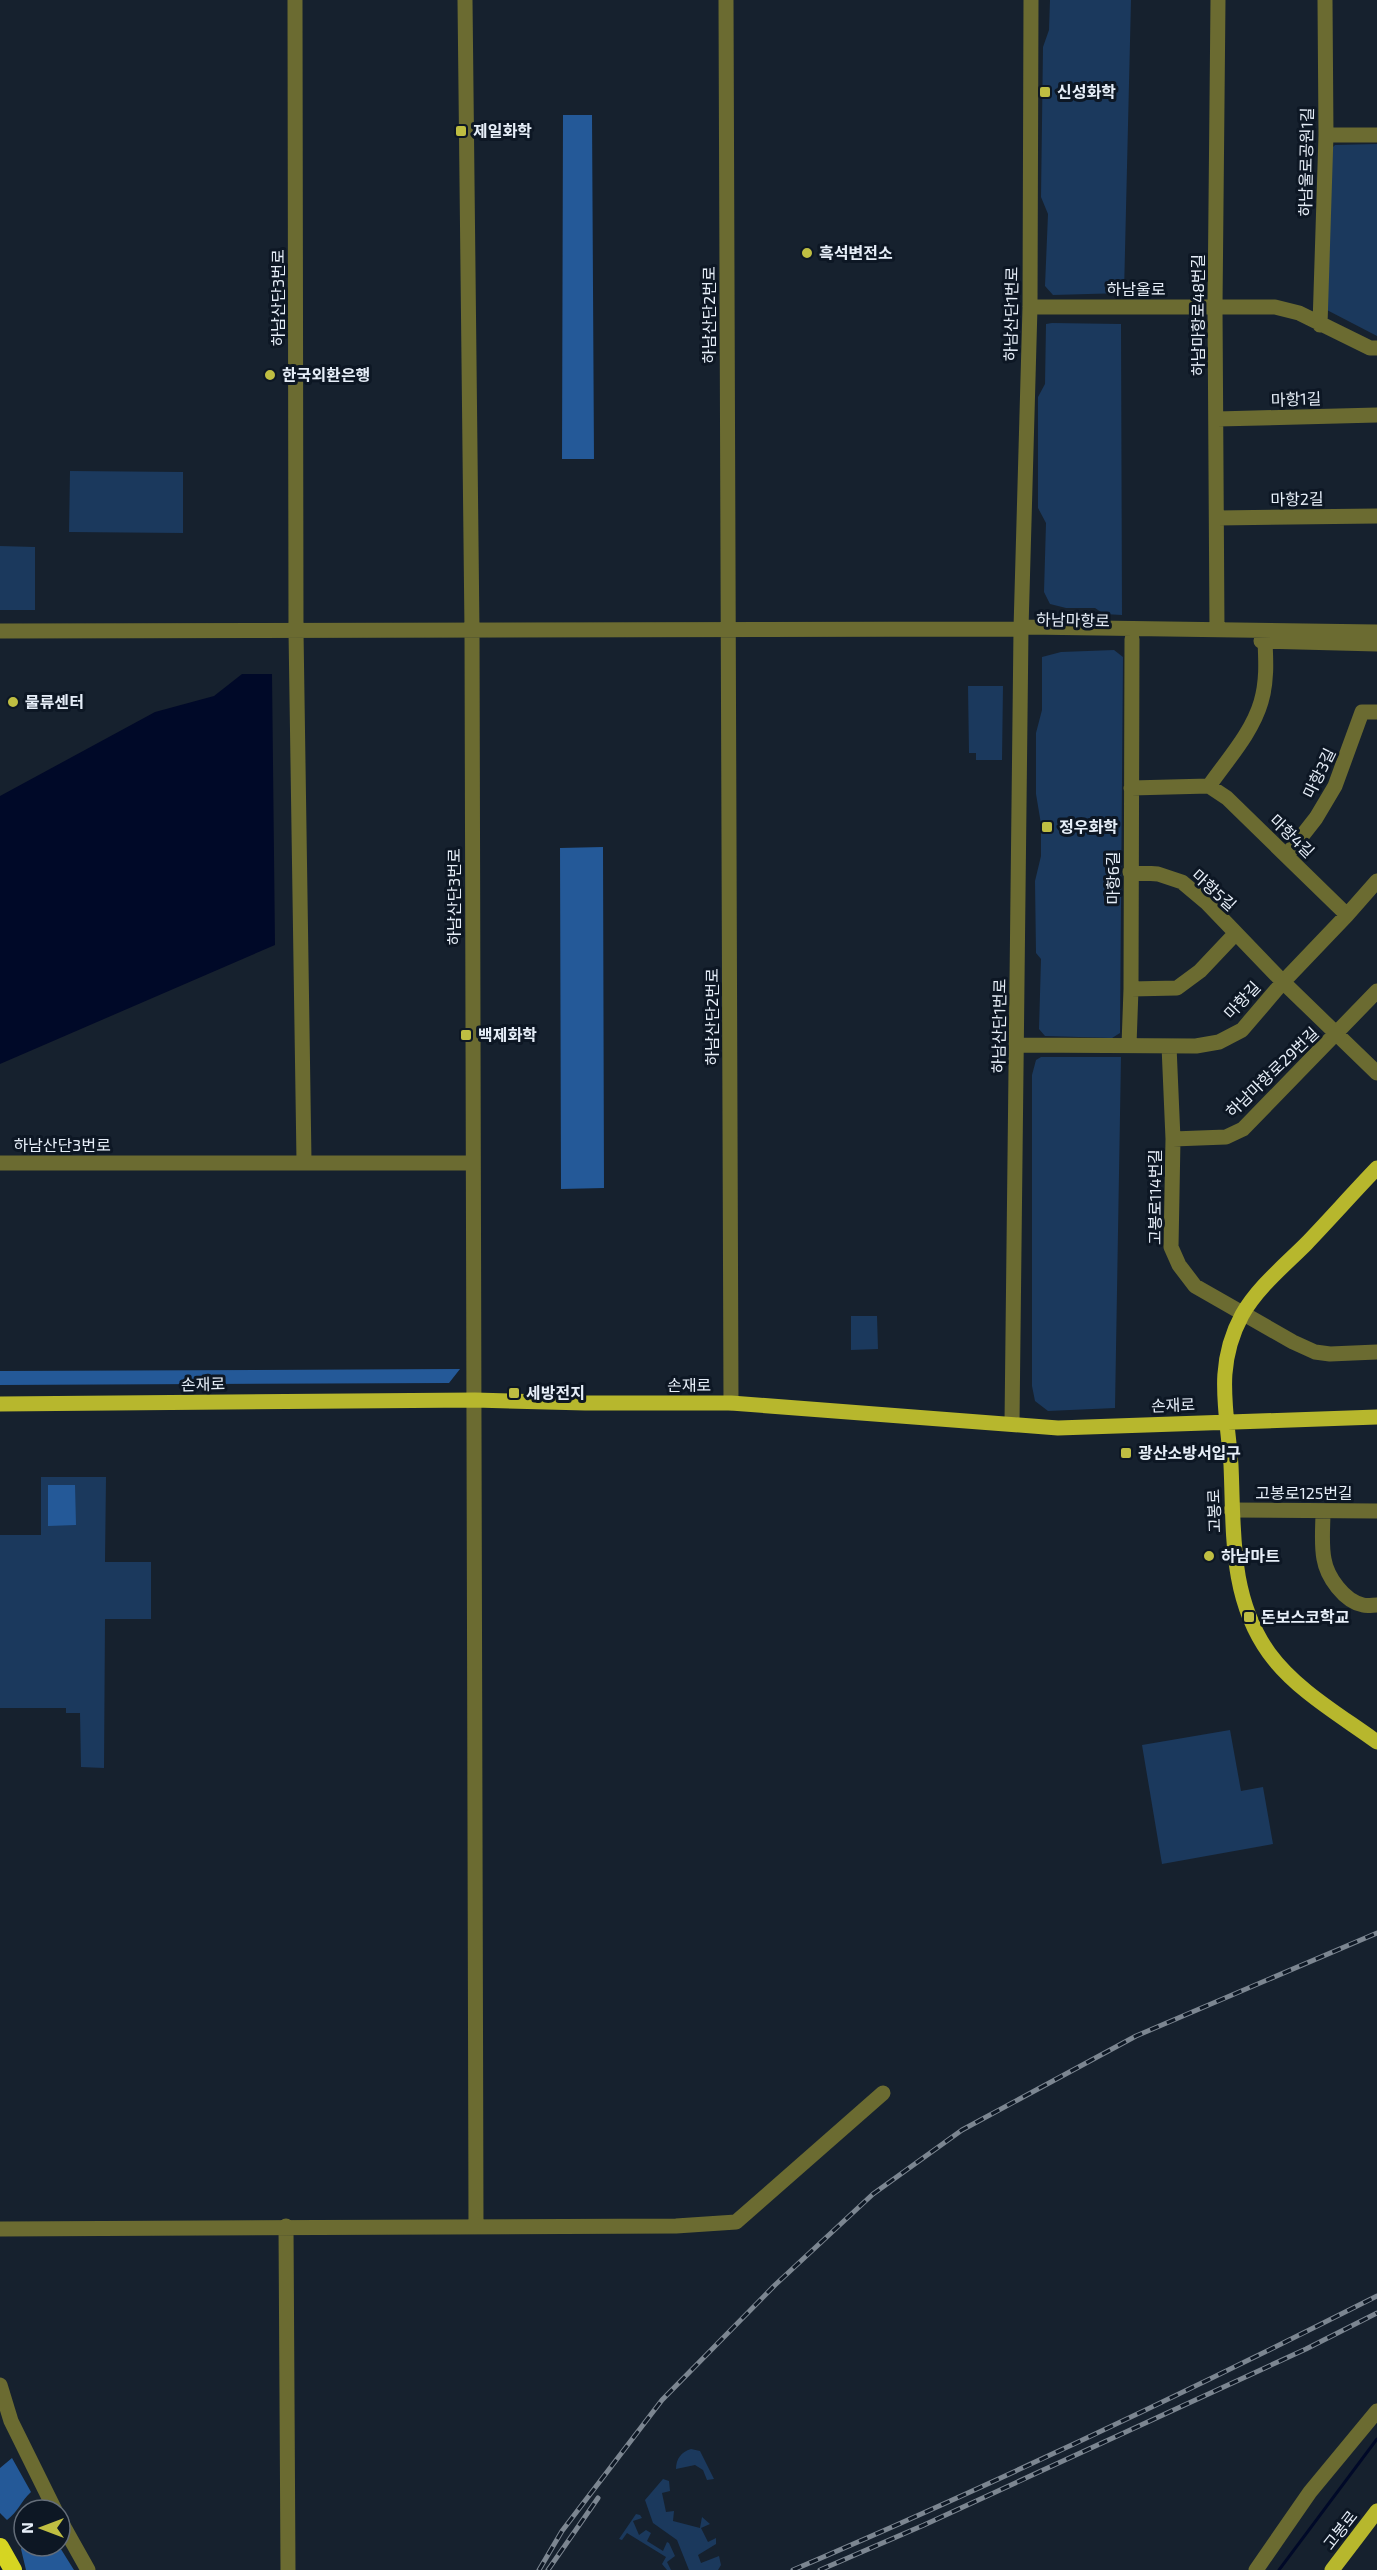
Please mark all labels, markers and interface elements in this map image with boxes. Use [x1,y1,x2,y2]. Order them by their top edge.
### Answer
place label: 신성화학 [1057,82,1116,101]
marker: 신성화학 [1038,85,1052,99]
street label: 하남울로공원1길 [1295,107,1316,217]
place label: 제일화학 [473,121,532,140]
marker: 제일화학 [454,124,468,138]
place label: 흑석변전소 [819,243,893,262]
marker: 흑석변전소 [800,246,814,260]
street label: 하남산단3번로 [268,249,287,347]
street label: 하남마항로48번길 [1188,254,1207,376]
street label: 하남산단2번로 [699,266,718,364]
street label: 하남산단1번로 [1000,266,1021,362]
street label: 하남울로 [1107,279,1166,298]
place label: 한국외환은행 [282,365,370,384]
marker: 한국외환은행 [263,368,277,382]
street label: 마항1길 [1270,388,1322,409]
street label: 마항2길 [1270,489,1324,508]
street label: 하남마항로 [1036,609,1110,630]
place label: 물류센터 [25,692,84,711]
marker: 물류센터 [6,695,20,709]
street label: 마항3길 [1298,745,1339,801]
street label: 마항4길 [1266,810,1318,861]
place label: 정우화학 [1059,817,1118,836]
marker: 정우화학 [1040,820,1054,834]
street label: 하남산단3번로 [444,848,463,946]
street label: 마항6길 [1103,851,1122,905]
street label: 마항5길 [1188,865,1240,914]
street label: 하남산단2번로 [702,968,721,1066]
street label: 마항길 [1220,977,1264,1022]
street label: 하남산단1번로 [988,978,1009,1074]
street label: 하남마항로29번길 [1221,1023,1322,1121]
place label: 백제화학 [478,1025,537,1044]
marker: 백제화학 [459,1028,473,1042]
street label: 하남산단3번로 [13,1135,111,1154]
street label: 고봉로114번길 [1145,1149,1164,1245]
street label: 손재로 [181,1374,226,1393]
street label: 손재로 [667,1375,711,1394]
place label: 세방전지 [526,1383,585,1402]
marker: 세방전지 [507,1386,521,1400]
street label: 손재로 [1151,1394,1196,1415]
place label: 광산소방서입구 [1138,1443,1241,1462]
marker: 광산소방서입구 [1119,1446,1133,1460]
street label: 고봉로125번길 [1255,1483,1353,1502]
street label: 고봉로 [1203,1488,1224,1533]
place label: 하남마트 [1221,1546,1280,1565]
marker: 하남마트 [1202,1549,1216,1563]
place label: 돈보스코학교 [1261,1607,1350,1626]
marker: 돈보스코학교 [1242,1610,1256,1624]
north arrow [12,2498,72,2558]
street label: 고봉로 [1319,2506,1361,2553]
text: N [17,2522,36,2534]

